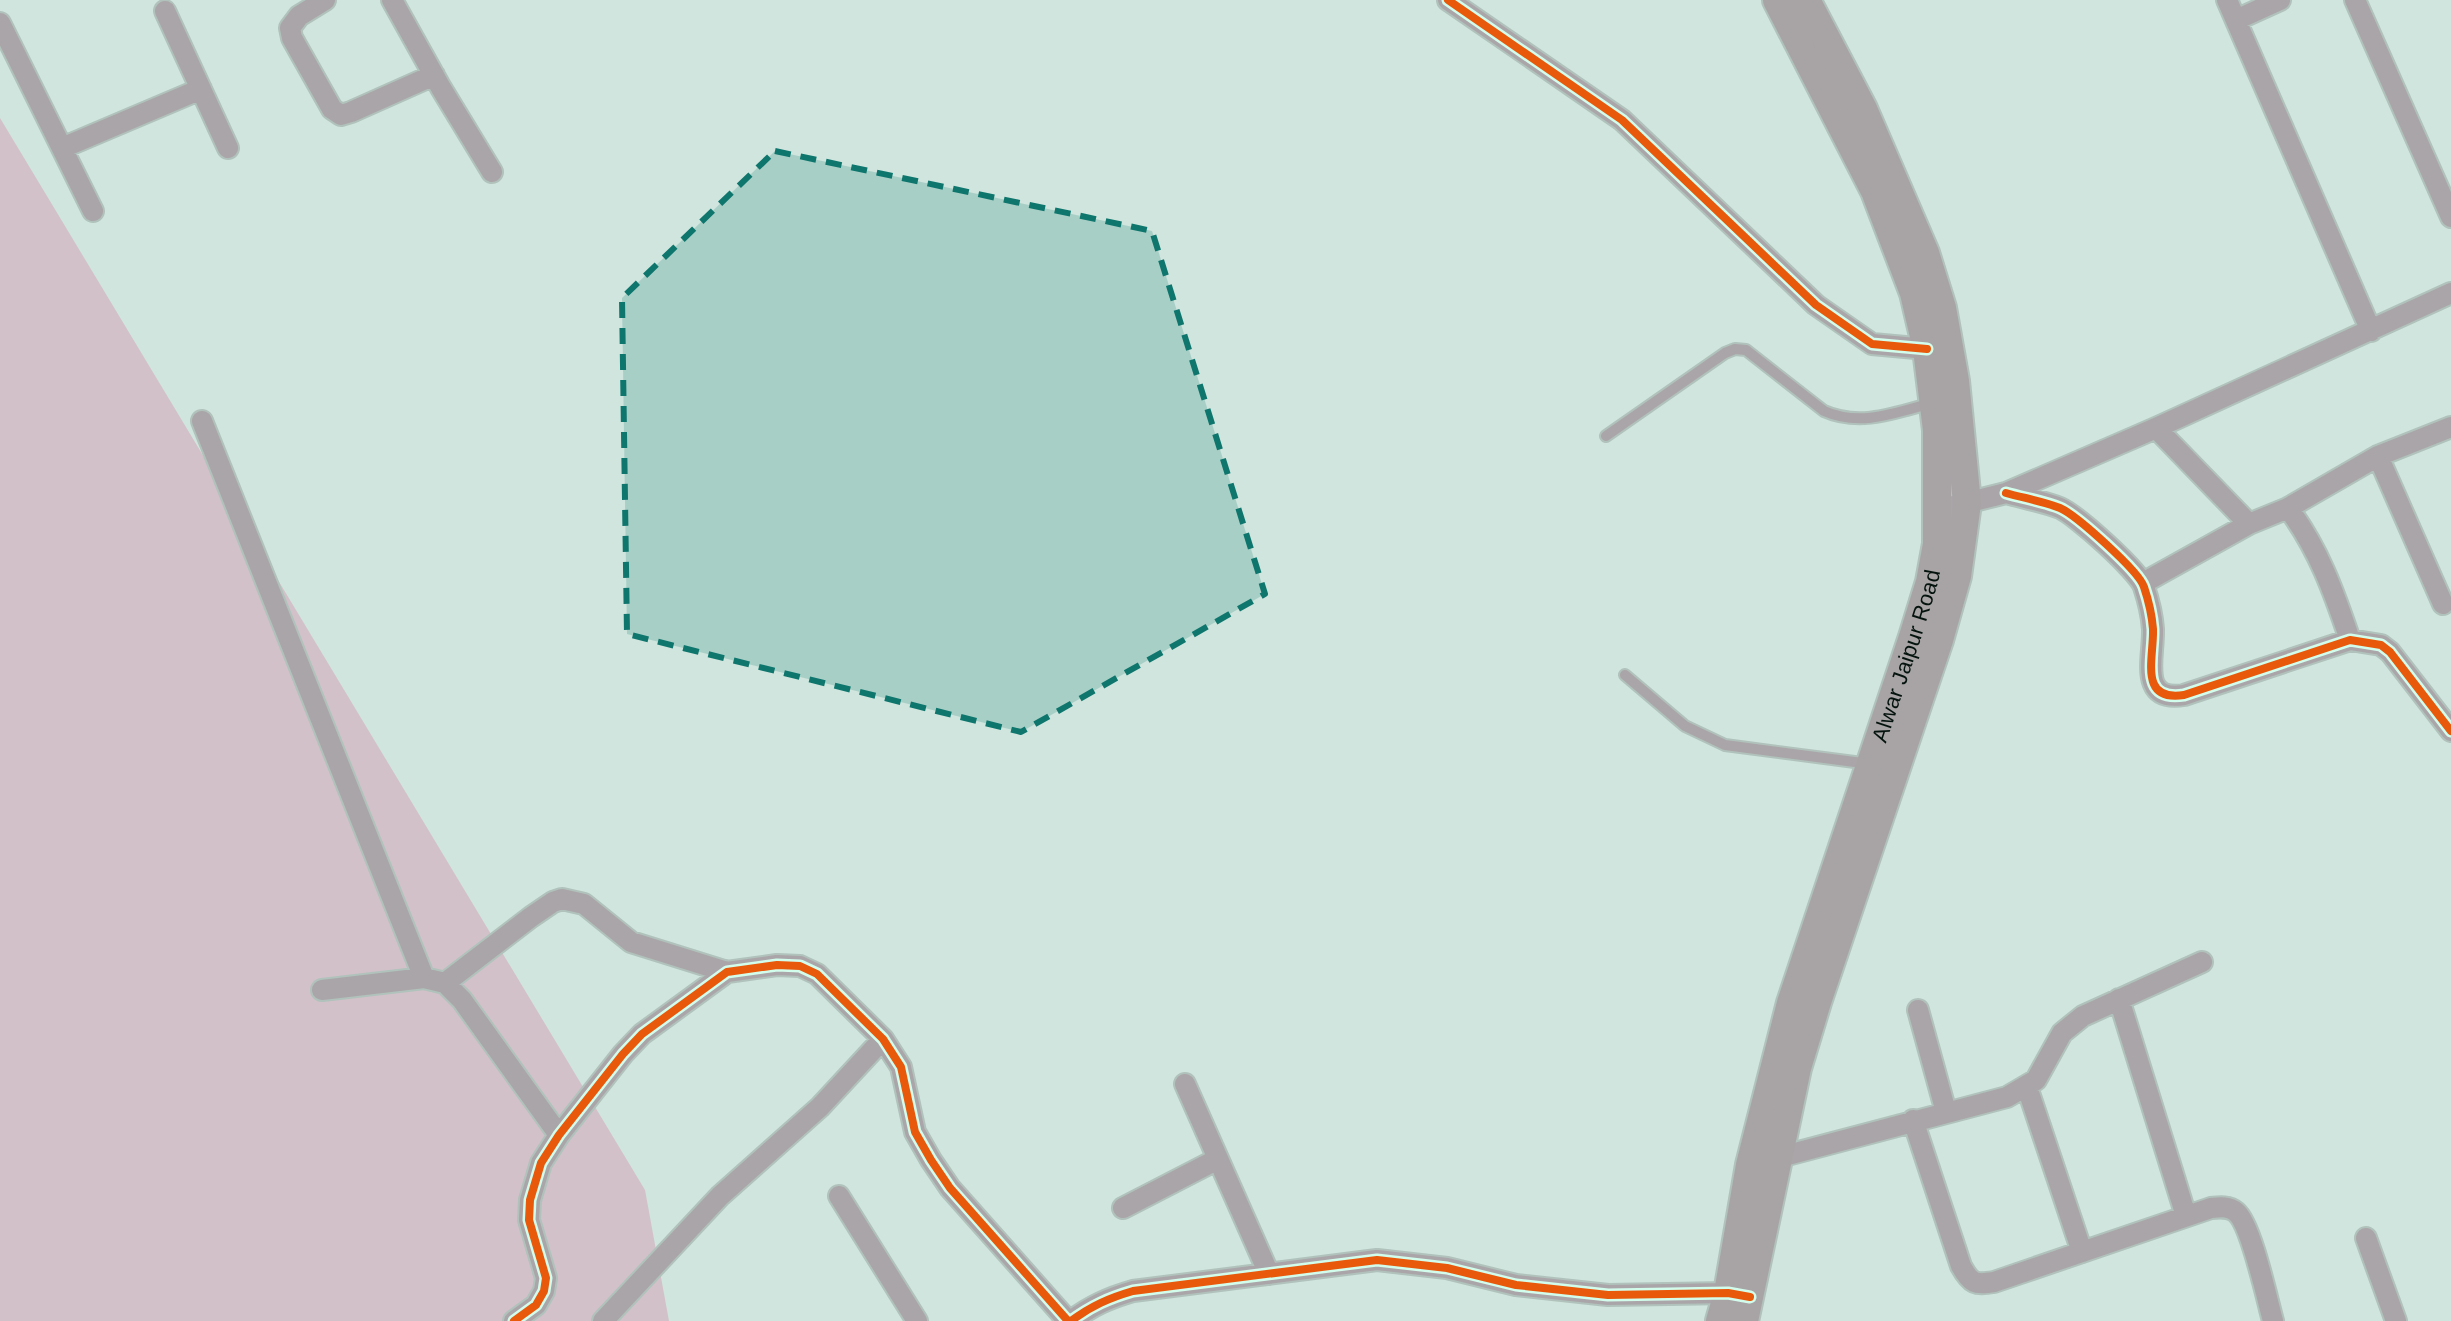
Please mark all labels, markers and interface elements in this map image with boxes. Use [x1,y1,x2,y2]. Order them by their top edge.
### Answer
street label: Alwar Jaipur Road [1866,567,1945,745]

